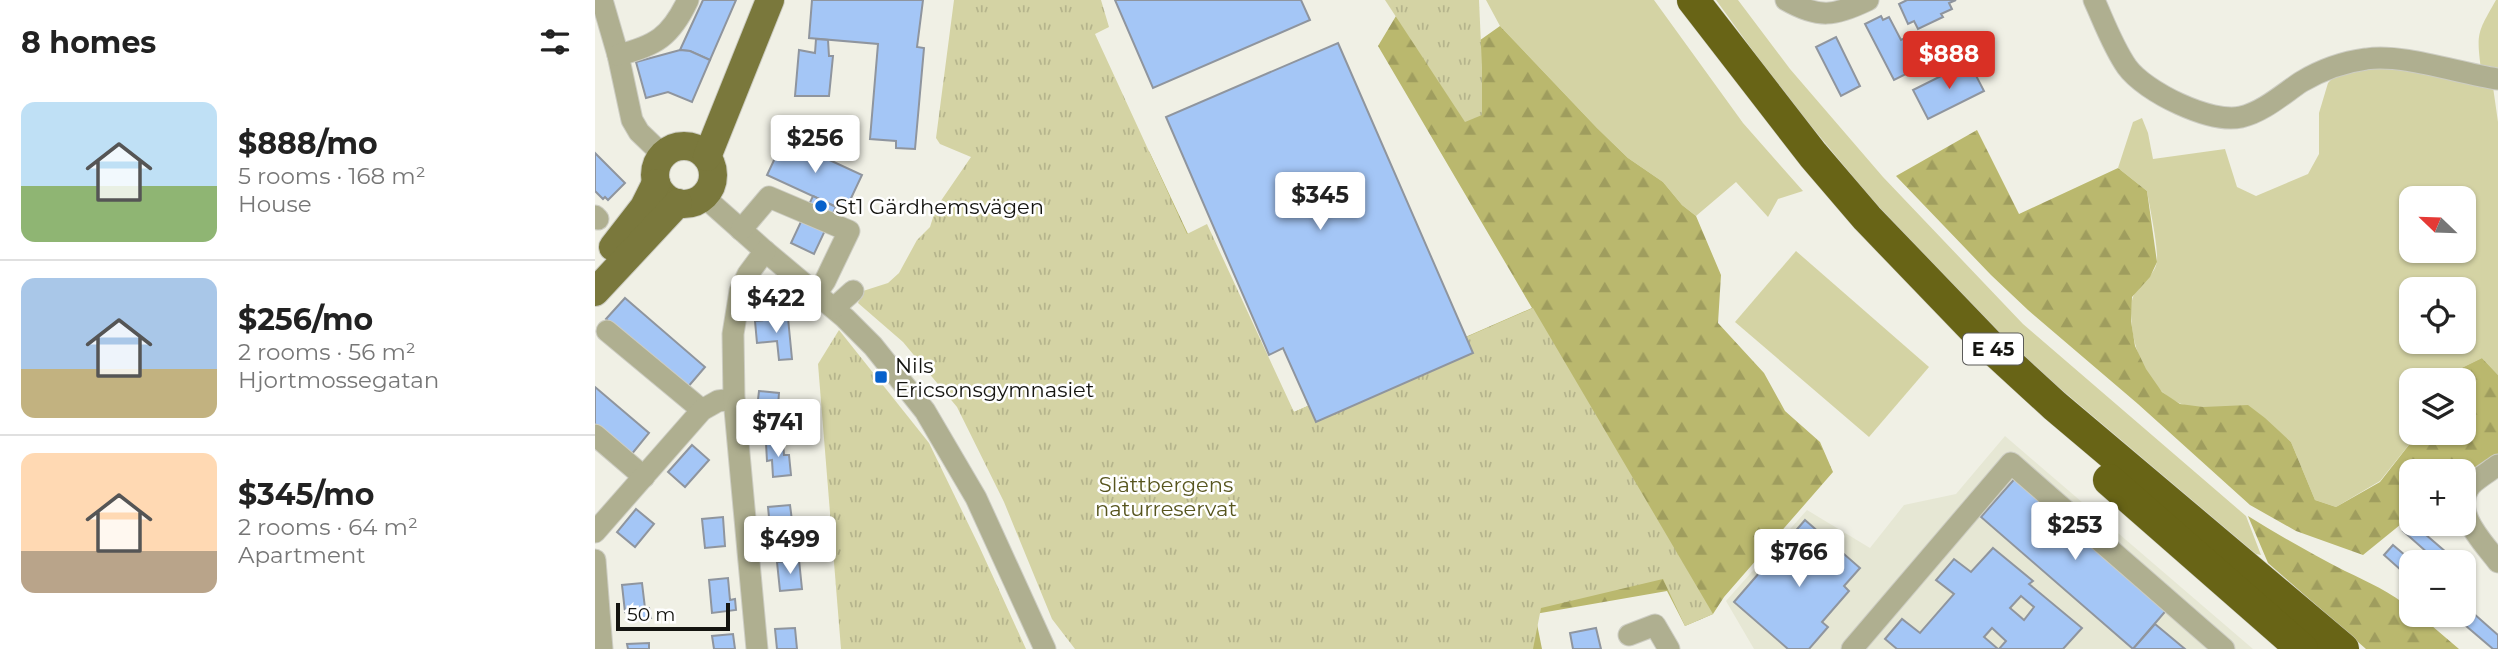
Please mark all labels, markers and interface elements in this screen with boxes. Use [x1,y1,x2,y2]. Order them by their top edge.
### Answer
icon: filters [536,23,574,61]
text: 8 homes [21,24,156,61]
pin: $888 [1908,32,1990,91]
text: $888 [1919,40,1979,68]
pin: $256 [774,116,856,175]
text: $256 [787,124,843,152]
text: $888/mo [238,125,378,162]
icon: home [77,130,161,214]
text: 5 rooms · 168 m² [238,162,426,190]
pin: $345 [1279,173,1361,232]
text: $345 [1291,181,1349,209]
north arrow [2399,186,2476,262]
map controls [2399,186,2476,627]
text: House [238,190,312,218]
place label: St1 Gärdhemsvägen [835,194,1044,219]
marker: St1 Gärdhemsvägen [813,198,829,214]
pin: $422 [735,276,817,335]
button: locate [2399,277,2476,354]
text: $422 [747,284,805,312]
text: $256/mo [238,301,373,338]
icon: home [77,306,161,390]
road number: E 45 [1963,334,2023,364]
text: 2 rooms · 56 m² [238,338,416,366]
place label: Nils Ericsonsgymnasiet [895,353,1094,402]
text: Hjortmossegatan [238,366,439,394]
button: layers [2399,368,2476,445]
marker: Nils Ericsonsgymnasiet [873,369,889,385]
pin: $741 [737,400,819,459]
text: $741 [752,408,804,436]
button: + [2399,459,2476,536]
park label: Slättbergens naturreservat [1095,472,1237,521]
text: $345/mo [238,476,374,513]
icon: home [77,481,161,565]
pin: $253 [2034,503,2116,562]
text: $253 [2047,511,2103,539]
text: 2 rooms · 64 m² [238,513,418,541]
pin: $499 [749,516,831,576]
text: $499 [760,525,820,553]
pin: $766 [1758,530,1840,589]
text: $766 [1770,538,1828,566]
text: Apartment [238,541,366,569]
button: − [2399,550,2476,627]
scale bar [616,600,730,632]
text: 50 m [627,603,675,626]

